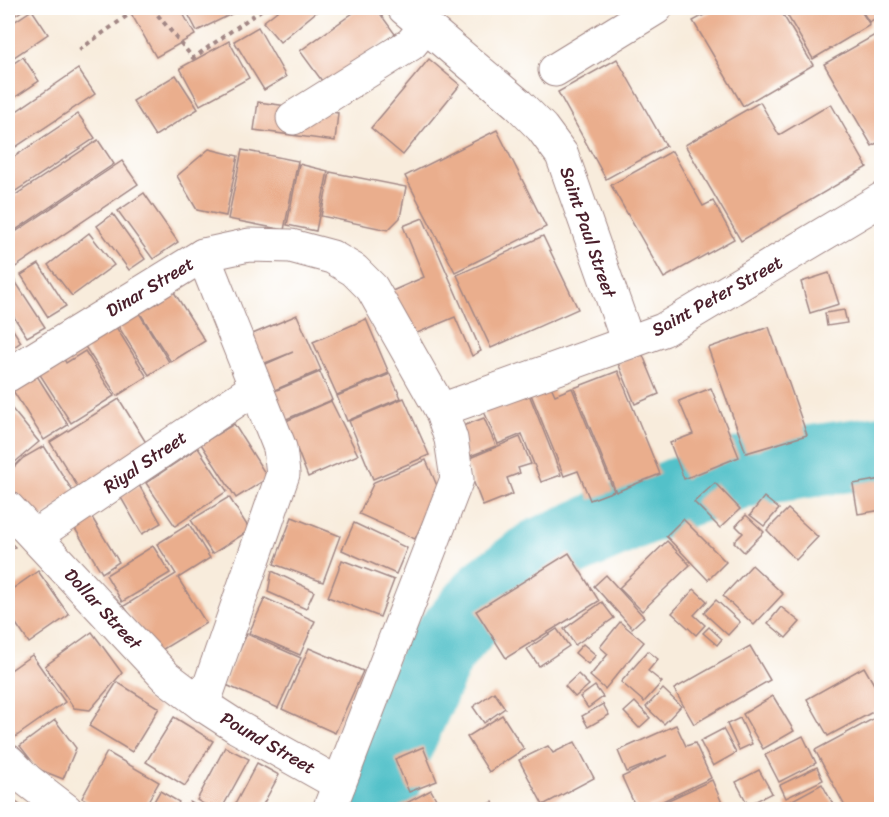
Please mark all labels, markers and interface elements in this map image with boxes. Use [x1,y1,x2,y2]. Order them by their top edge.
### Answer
street label: Saint Paul Street [551,162,626,303]
street label: Saint Peter Street [645,247,789,345]
street label: Dinar Street [100,248,200,326]
street label: Riyal Street [96,422,194,502]
street label: Dollar Street [56,560,150,658]
street label: Pound Street [214,703,322,783]

